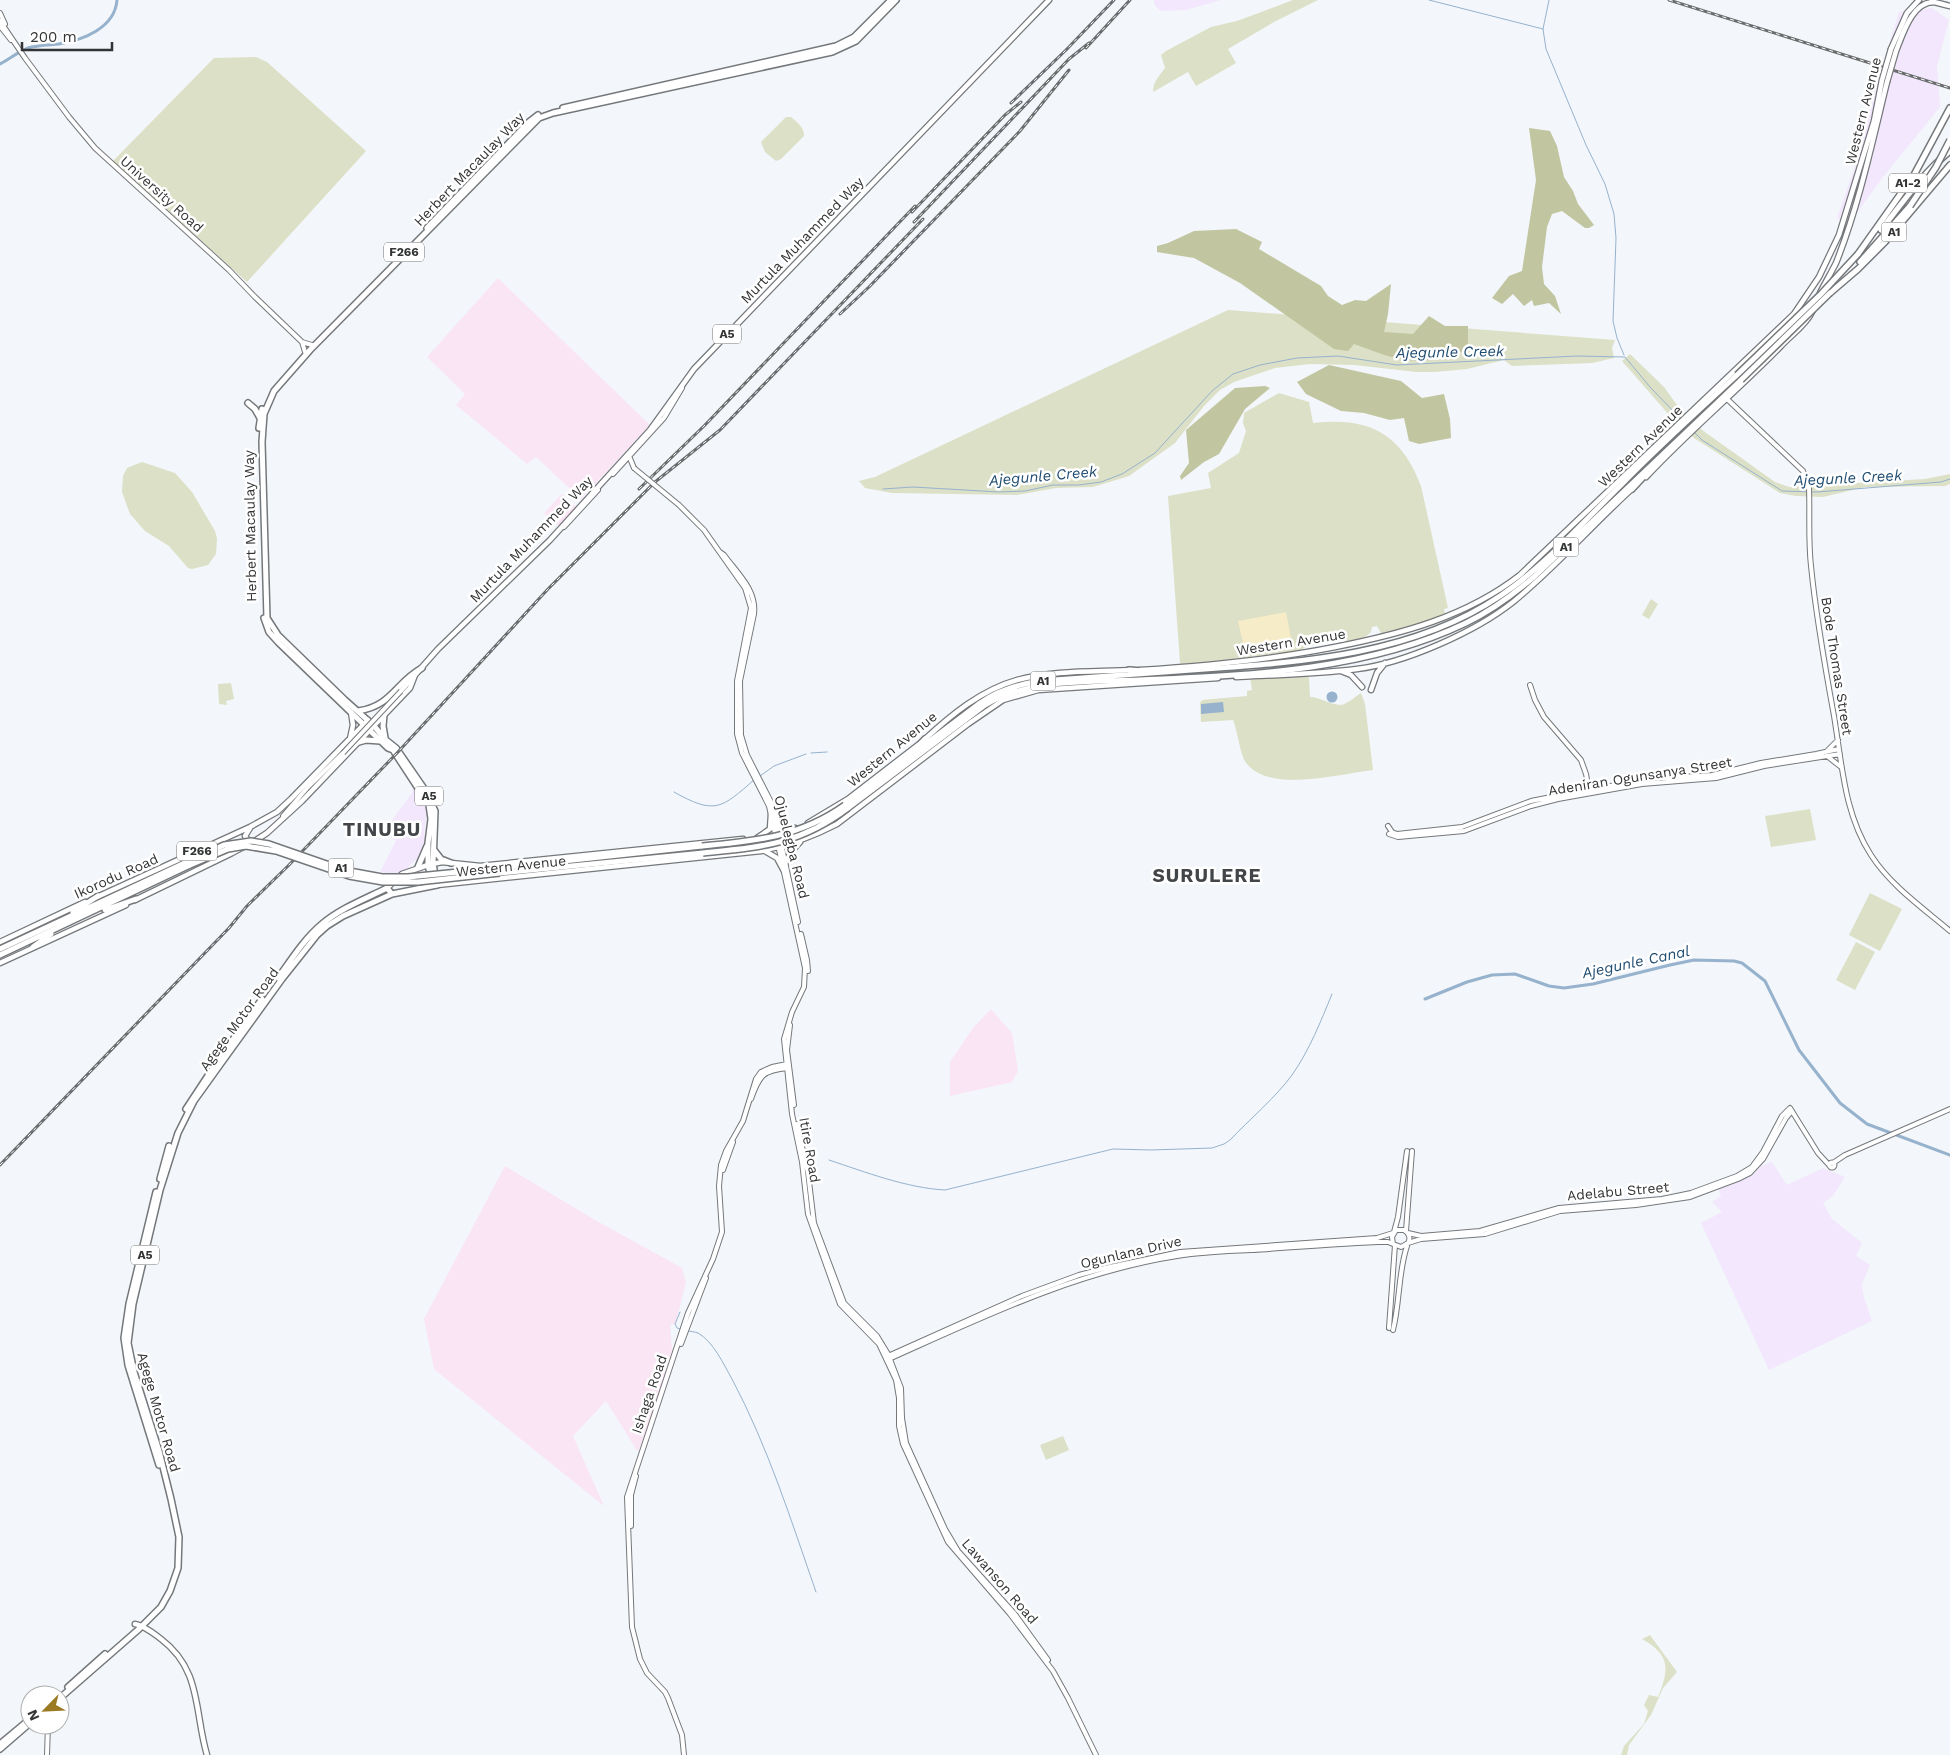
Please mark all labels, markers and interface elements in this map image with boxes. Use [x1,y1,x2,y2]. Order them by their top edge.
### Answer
scale bar [22,20,112,52]
text: 200 m [30,28,77,46]
street label: Western Avenue [1842,55,1884,167]
street label: Herbert Macaulay Way [411,108,528,229]
street label: University Road [117,153,207,235]
street label: Murtula Muhammed Way [737,173,867,307]
road number: A1-2 [1889,174,1927,192]
road number: A1 [1882,222,1906,242]
road number: F266 [384,242,424,262]
road number: A5 [713,324,741,344]
water label: Ajegunle Creek [1395,342,1505,362]
street label: Western Avenue [1595,402,1685,490]
street label: Herbert Macaulay Way [241,449,259,602]
water label: Ajegunle Creek [987,462,1099,490]
water label: Ajegunle Creek [1792,466,1903,490]
street label: Murtula Muhammed Way [466,472,596,606]
road number: A1 [1554,538,1578,556]
street label: Bode Thomas Street [1818,596,1856,736]
street label: Western Avenue [1235,625,1347,659]
road number: A1 [1030,671,1056,690]
street label: Western Avenue [844,708,940,790]
street label: Adeniran Ogunsanya Street [1547,754,1733,798]
road number: A5 [415,786,443,806]
street label: Ojuelegba Road [771,794,813,900]
district label: TINUBU [343,818,421,841]
road number: F266 [177,841,217,860]
street label: Ikorodu Road [71,850,161,902]
street label: Western Avenue [455,852,567,880]
road number: A1 [328,858,354,878]
district label: SURULERE [1153,864,1261,887]
water label: Ajegunle Canal [1580,942,1692,982]
street label: Agege Motor Road [196,964,282,1074]
street label: Itire Road [796,1116,824,1184]
street label: Adelabu Street [1566,1179,1670,1203]
street label: Ogunlana Drive [1079,1233,1183,1271]
road number: A5 [131,1246,159,1264]
street label: Agege Motor Road [134,1350,184,1474]
street label: Ishaga Road [628,1353,670,1435]
street label: Lawanson Road [959,1535,1041,1627]
north arrow [20,1685,70,1735]
text: N [24,1707,43,1723]

